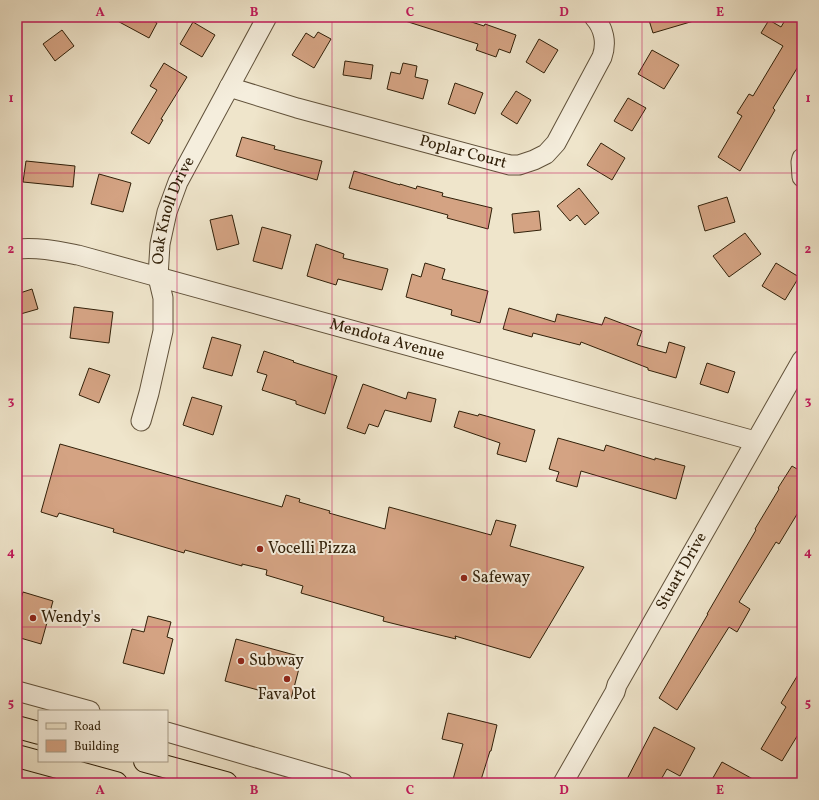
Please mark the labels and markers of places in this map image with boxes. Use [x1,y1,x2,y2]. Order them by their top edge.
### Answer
place label: Vocelli Pizza [268,538,356,560]
marker: Vocelli Pizza [255,544,265,554]
place label: Safeway [472,567,531,589]
marker: Safeway [459,573,469,583]
place label: Wendy's [41,607,101,629]
marker: Wendy's [28,613,38,623]
place label: Subway [249,650,304,672]
marker: Subway [236,656,246,666]
marker: Fava Pot [282,674,292,684]
place label: Fava Pot [258,684,317,706]

